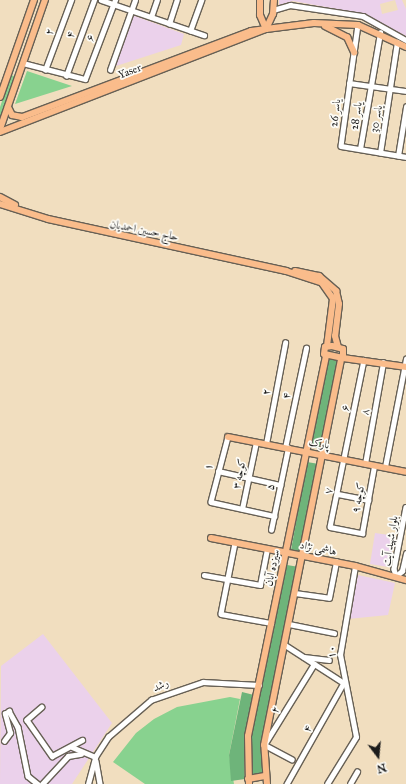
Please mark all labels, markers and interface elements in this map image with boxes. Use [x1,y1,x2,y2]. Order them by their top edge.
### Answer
street label: ۲ [43,27,57,37]
street label: ۴ [64,30,78,40]
street label: ۶ [84,33,98,43]
street label: Yaser [117,62,143,82]
street label: یاسر 26 [328,98,344,128]
street label: یاسر 28 [348,101,366,131]
street label: یاسر 30 [368,104,386,134]
street label: حاج حسین احمدیان [109,218,179,244]
street label: ۲ [260,388,274,396]
street label: ۴ [280,391,294,401]
street label: ۶ [339,404,353,412]
street label: ۸ [359,408,373,416]
street label: پارک [308,436,330,452]
street label: کوچه ۳ [230,458,250,490]
street label: ۱ [202,462,216,472]
street label: ۵ [264,482,278,492]
street label: کوچه ۹ [350,482,368,514]
street label: ۷ [322,486,336,496]
street label: بلوار شهید آیت [381,515,401,567]
street label: هاشمی نژاد [298,539,338,559]
street label: سیزده آبان [263,549,283,587]
street label: ۱۰ [325,646,339,658]
street label: رشد [151,677,171,695]
street label: ۲ [269,704,283,716]
street label: ۴ [301,723,315,735]
north arrow [358,736,398,776]
text: N [375,760,388,776]

